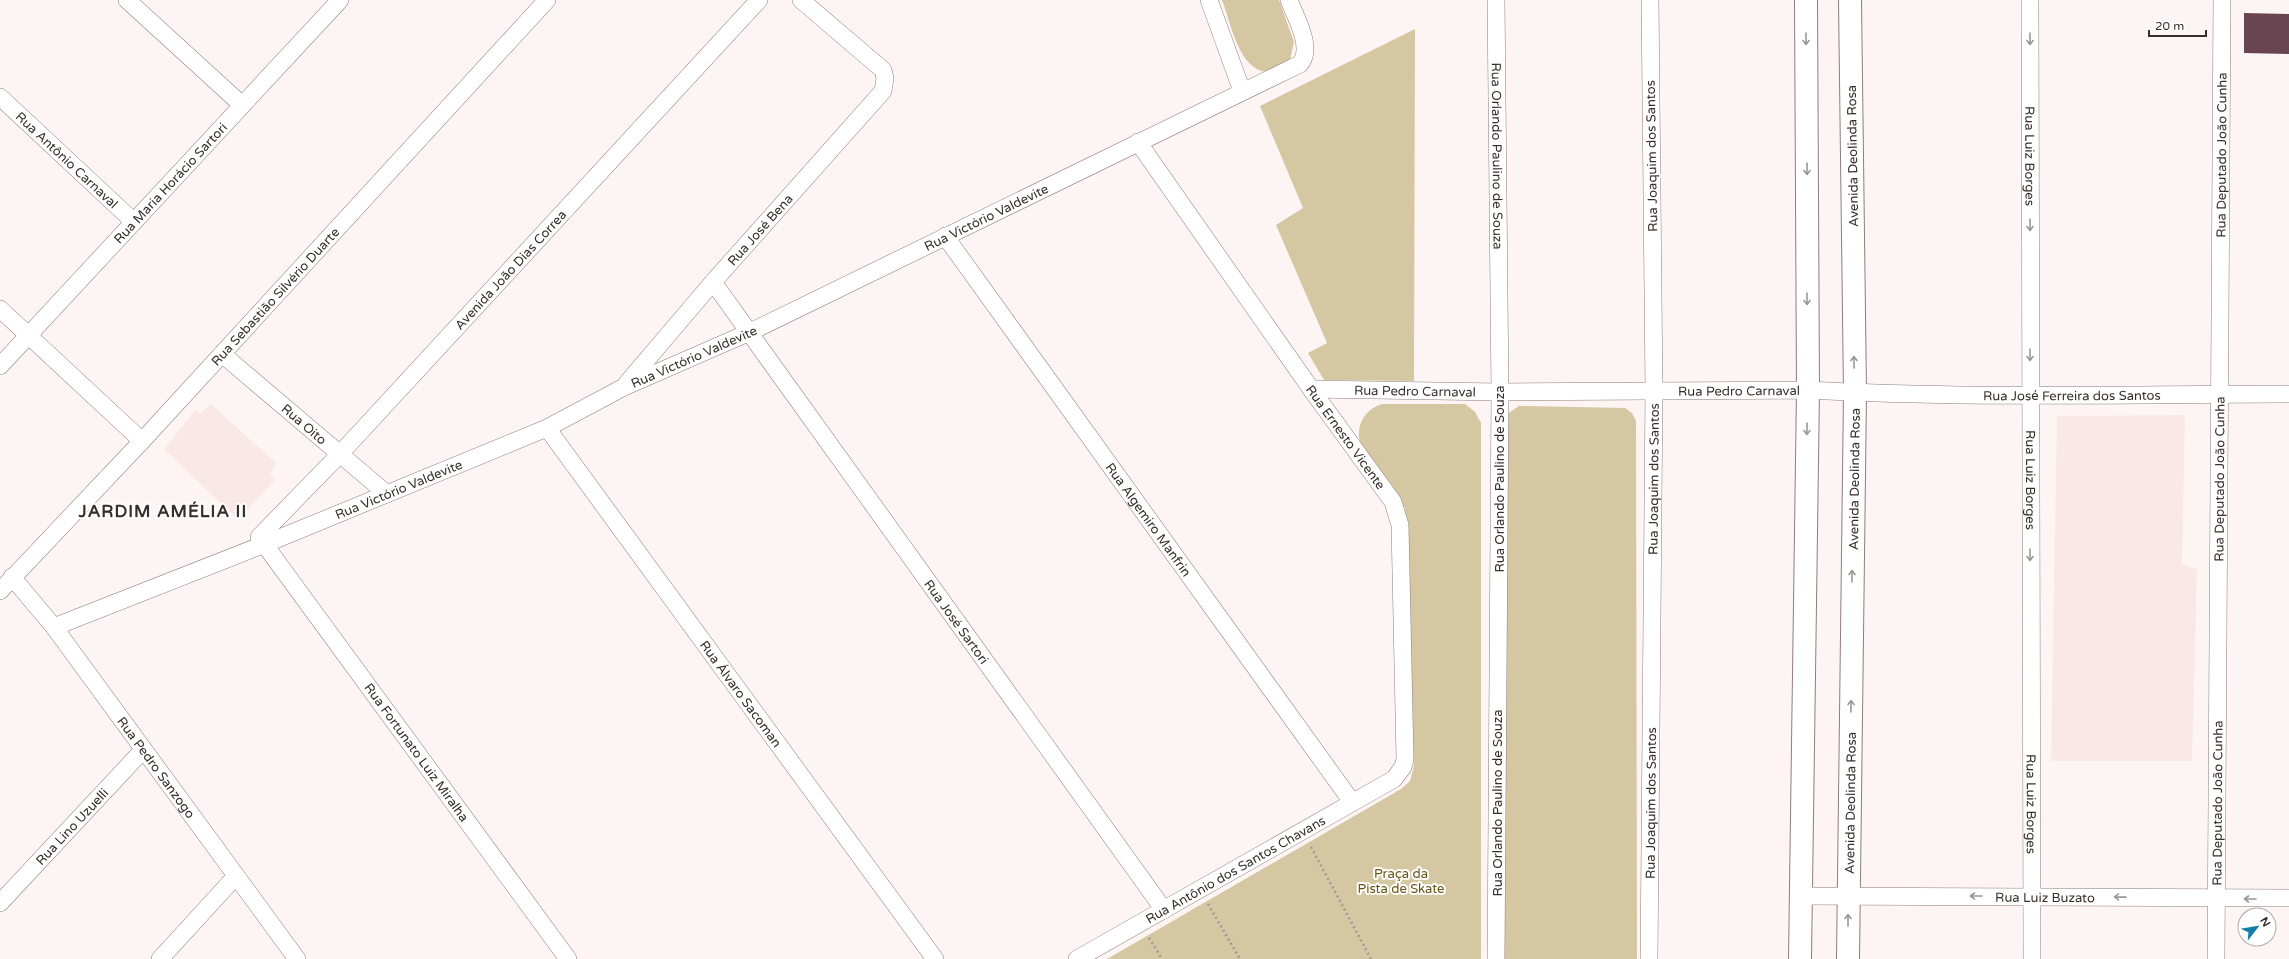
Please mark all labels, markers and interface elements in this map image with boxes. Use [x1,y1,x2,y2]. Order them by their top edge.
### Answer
scale bar [2149,12,2206,38]
text: 20 m [2155,19,2184,33]
one-way arrow [1802,32,1810,45]
one-way arrow [2026,32,2034,45]
street label: Rua Orlando Paulino de Souza [1488,62,1506,250]
street label: Rua Deputado João Cunha [2214,72,2231,238]
street label: Rua Joaquim dos Santos [1643,80,1661,232]
street label: Avenida Deolinda Rosa [1844,85,1862,227]
street label: Rua Luiz Borges [2021,106,2037,206]
street label: Rua Antônio Carnaval [12,109,121,212]
street label: Rua Maria Horácio Sartori [111,120,231,247]
one-way arrow [1803,162,1811,175]
street label: Rua Victório Valdevite [922,181,1051,255]
street label: Rua José Bena [724,191,797,269]
street label: Avenida João Dias Correa [452,207,570,333]
one-way arrow [2026,218,2034,231]
street label: Rua Sebastião Silvério Duarte [208,225,343,369]
one-way arrow [1803,292,1811,305]
street label: Rua Victório Valdevite [629,323,760,392]
one-way arrow [2026,348,2034,361]
one-way arrow [1851,356,1858,369]
street label: Rua Ernesto Vicente [1302,382,1388,493]
street label: Rua Pedro Carnaval [1354,383,1476,401]
street label: Rua Pedro Carnaval [1678,383,1800,400]
street label: Rua Orlando Paulino de Souza [1492,385,1508,573]
street label: Rua José Ferreira dos Santos [1983,388,2161,404]
street label: Rua Deputado João Cunha [2211,396,2229,562]
street label: Rua Oito [278,401,330,448]
street label: Rua Joaquim dos Santos [1646,403,1663,555]
street label: Avenida Deolinda Rosa [1846,408,1864,550]
one-way arrow [1803,422,1811,435]
street label: Rua Luiz Borges [2022,430,2038,530]
street label: Rua Victório Valdevite [333,457,465,523]
street label: Rua Algemiro Manfrin [1102,460,1194,580]
district label: JARDIM AMÉLIA II [78,501,247,522]
one-way arrow [2026,548,2034,561]
one-way arrow [1848,570,1856,583]
street label: Rua José Sartori [920,577,992,667]
street label: Rua Álvaro Sacoman [696,638,785,751]
street label: Rua Fortunato Luiz Miralha [361,680,472,825]
one-way arrow [1847,700,1854,713]
street label: Rua Orlando Paulino de Souza [1490,709,1506,897]
street label: Rua Pedro Sanzogo [113,714,198,822]
street label: Rua Deputado João Cunha [2209,720,2226,886]
street label: Rua Joaquim dos Santos [1643,727,1660,879]
street label: Avenida Deolinda Rosa [1842,732,1860,874]
street label: Rua Luiz Borges [2023,754,2039,854]
street label: Rua Lino Uzuelli [33,785,112,869]
street label: Rua Antônio dos Santos Chavans [1143,813,1329,927]
park label: Praça da Pista de Skate [1358,866,1444,897]
street label: Rua Luiz Buzato [1995,890,2095,906]
one-way arrow [1970,892,1983,900]
one-way arrow [2114,893,2127,901]
one-way arrow [2244,895,2257,903]
north arrow [2237,907,2277,947]
one-way arrow [1844,914,1852,927]
text: N [2257,915,2273,929]

